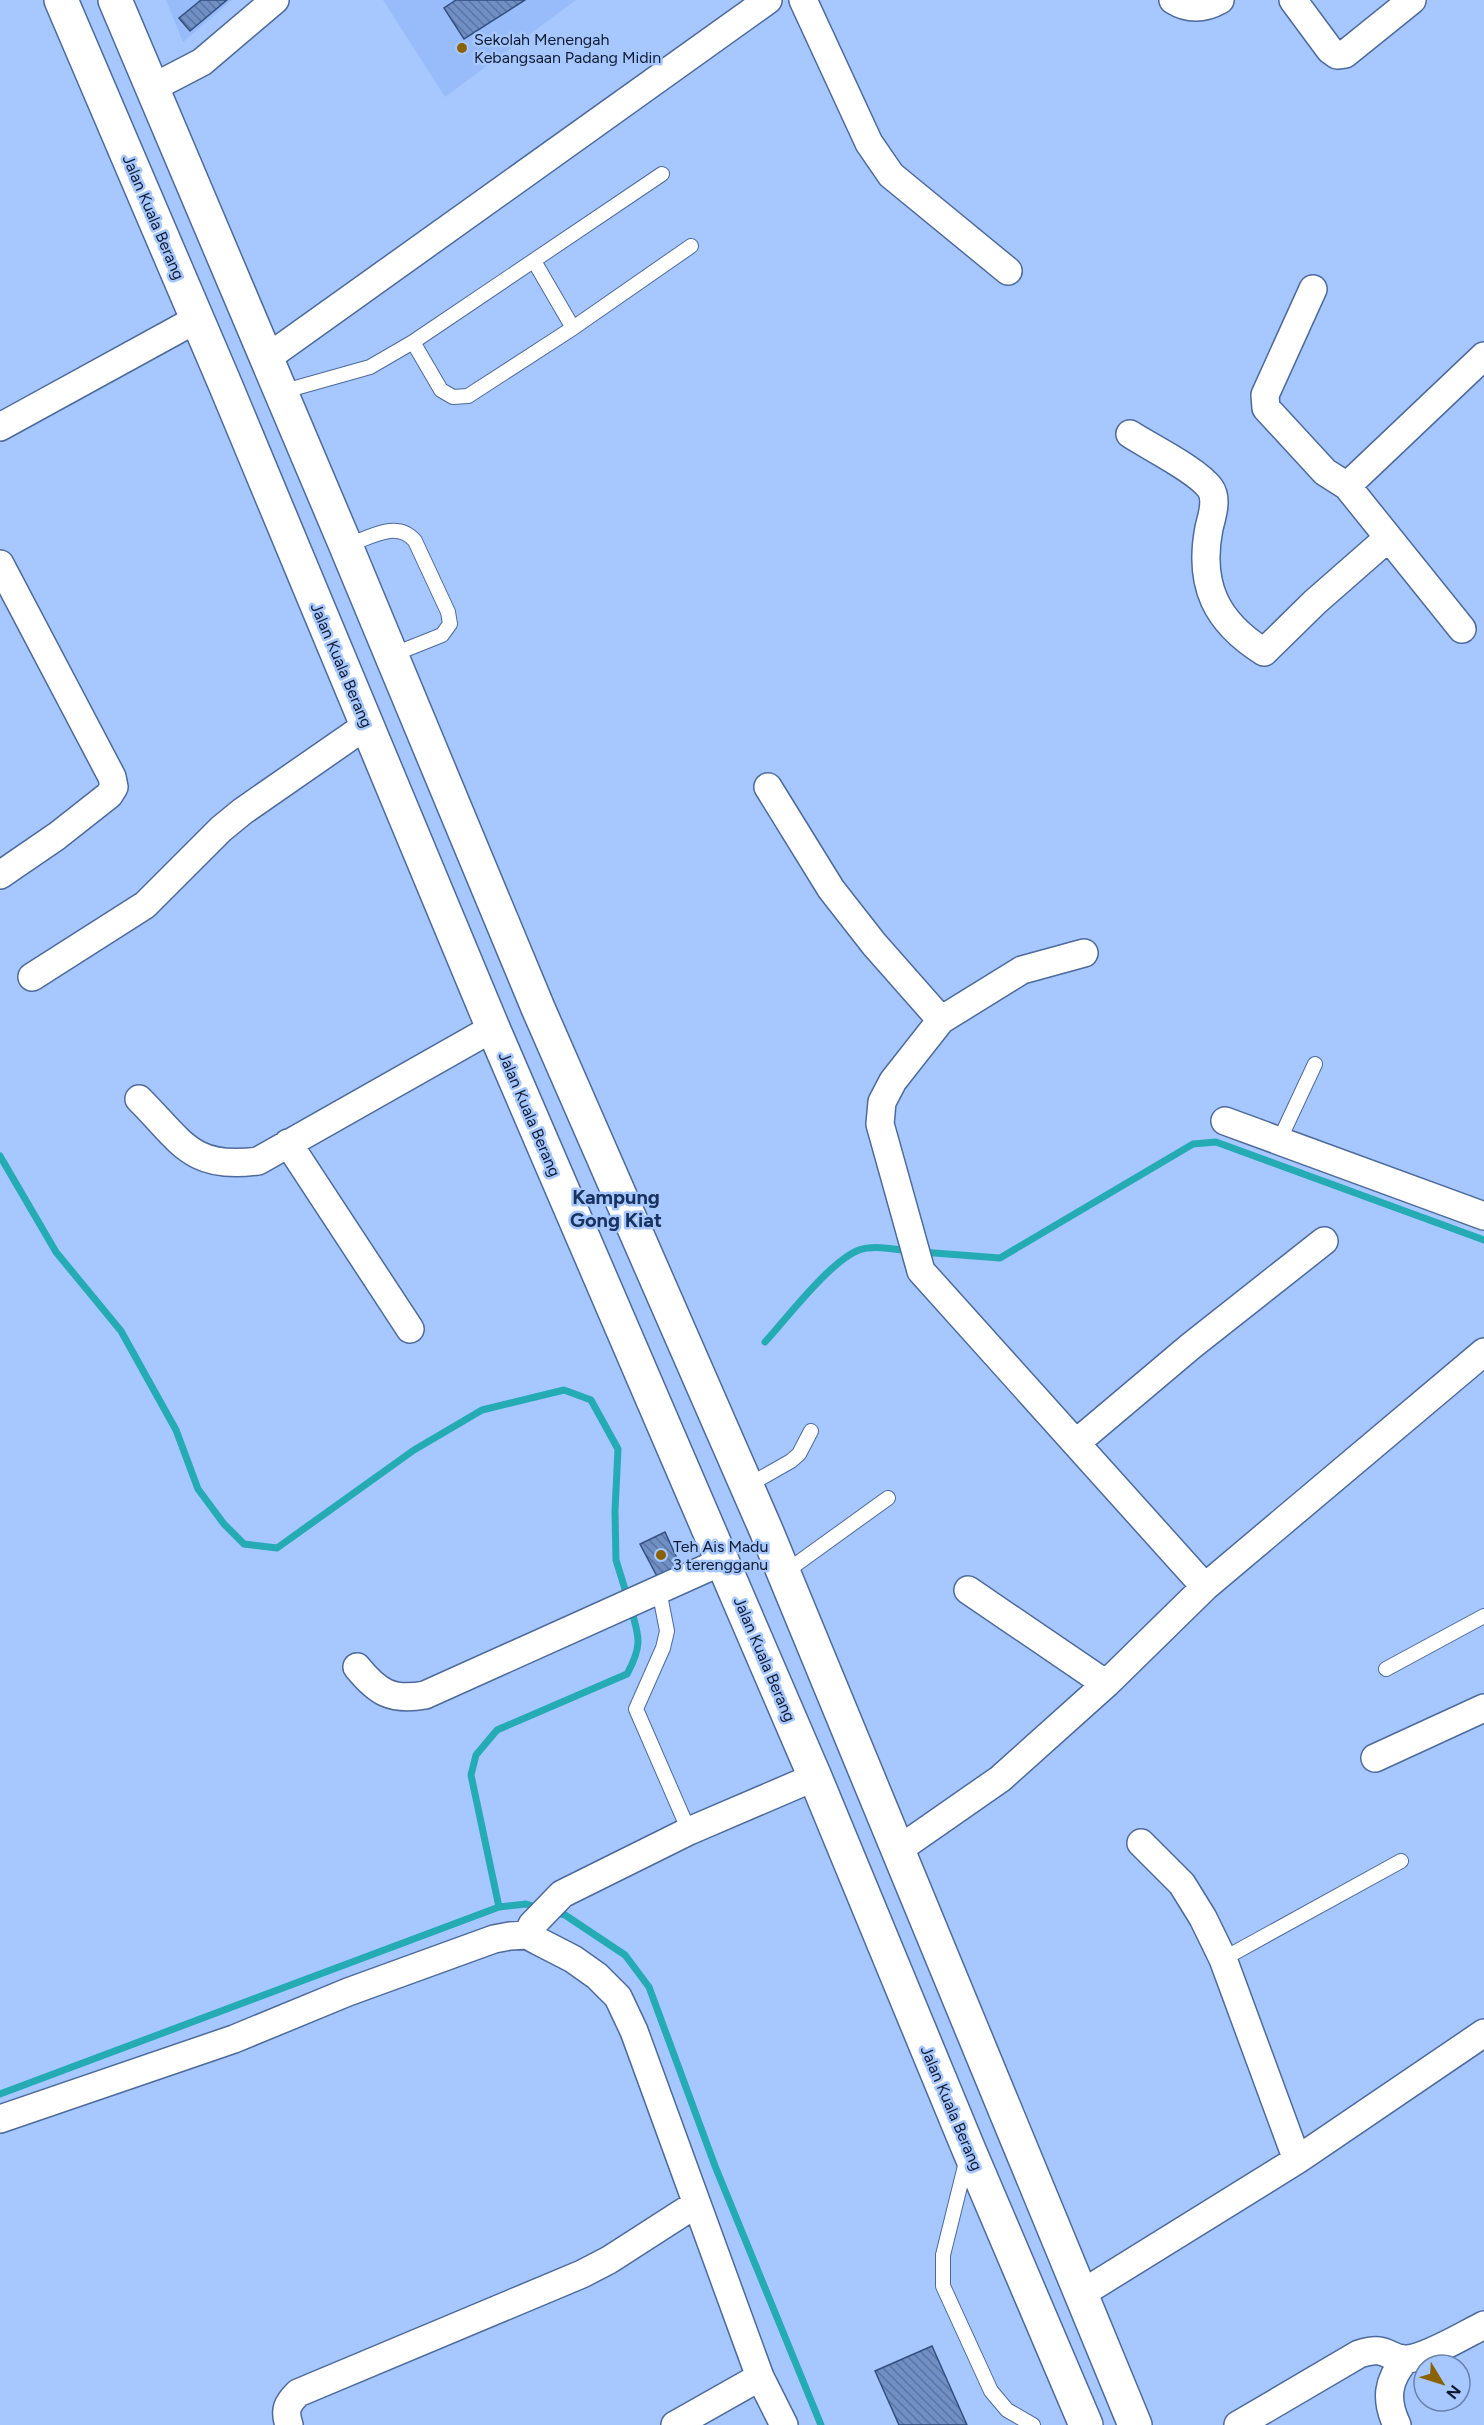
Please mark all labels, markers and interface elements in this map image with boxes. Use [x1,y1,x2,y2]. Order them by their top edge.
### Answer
place label: Sekolah Menengah Kebangsaan Padang Midin [474,30,661,67]
marker: Sekolah Menengah Kebangsaan Padang Midin [455,41,469,55]
street label: Jalan Kuala Berang [119,152,188,282]
street label: Jalan Kuala Berang [307,600,376,730]
street label: Jalan Kuala Berang [495,1049,564,1179]
district label: Kampung Gong Kiat [570,1185,662,1232]
place label: Teh Ais Madu 3 terengganu [673,1537,768,1574]
marker: Teh Ais Madu 3 terengganu [654,1548,668,1562]
street label: Jalan Kuala Berang [730,1594,799,1724]
street label: Jalan Kuala Berang [917,2043,986,2173]
north arrow [1412,2353,1472,2413]
text: N [1442,2381,1465,2403]

